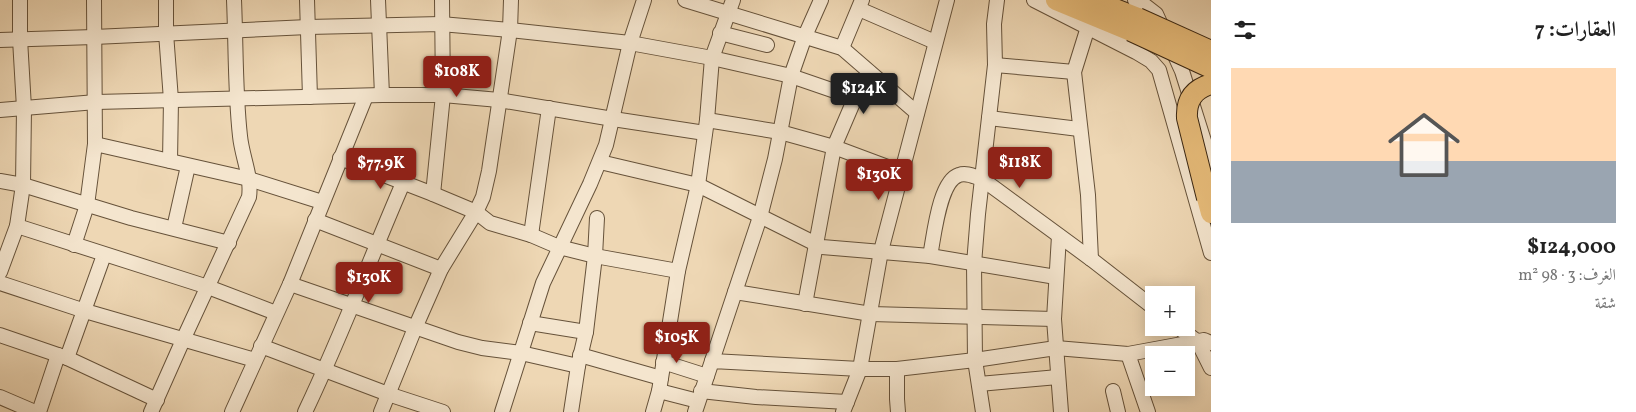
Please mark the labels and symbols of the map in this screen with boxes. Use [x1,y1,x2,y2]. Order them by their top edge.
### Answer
pin: $108K [422,56,492,98]
pin: $124K [829,72,899,115]
pin: $118K [985,146,1055,189]
pin: $77.9K [340,148,422,190]
pin: $130K [844,158,914,201]
pin: $130K [334,262,404,304]
pin: $105K [642,322,712,364]

